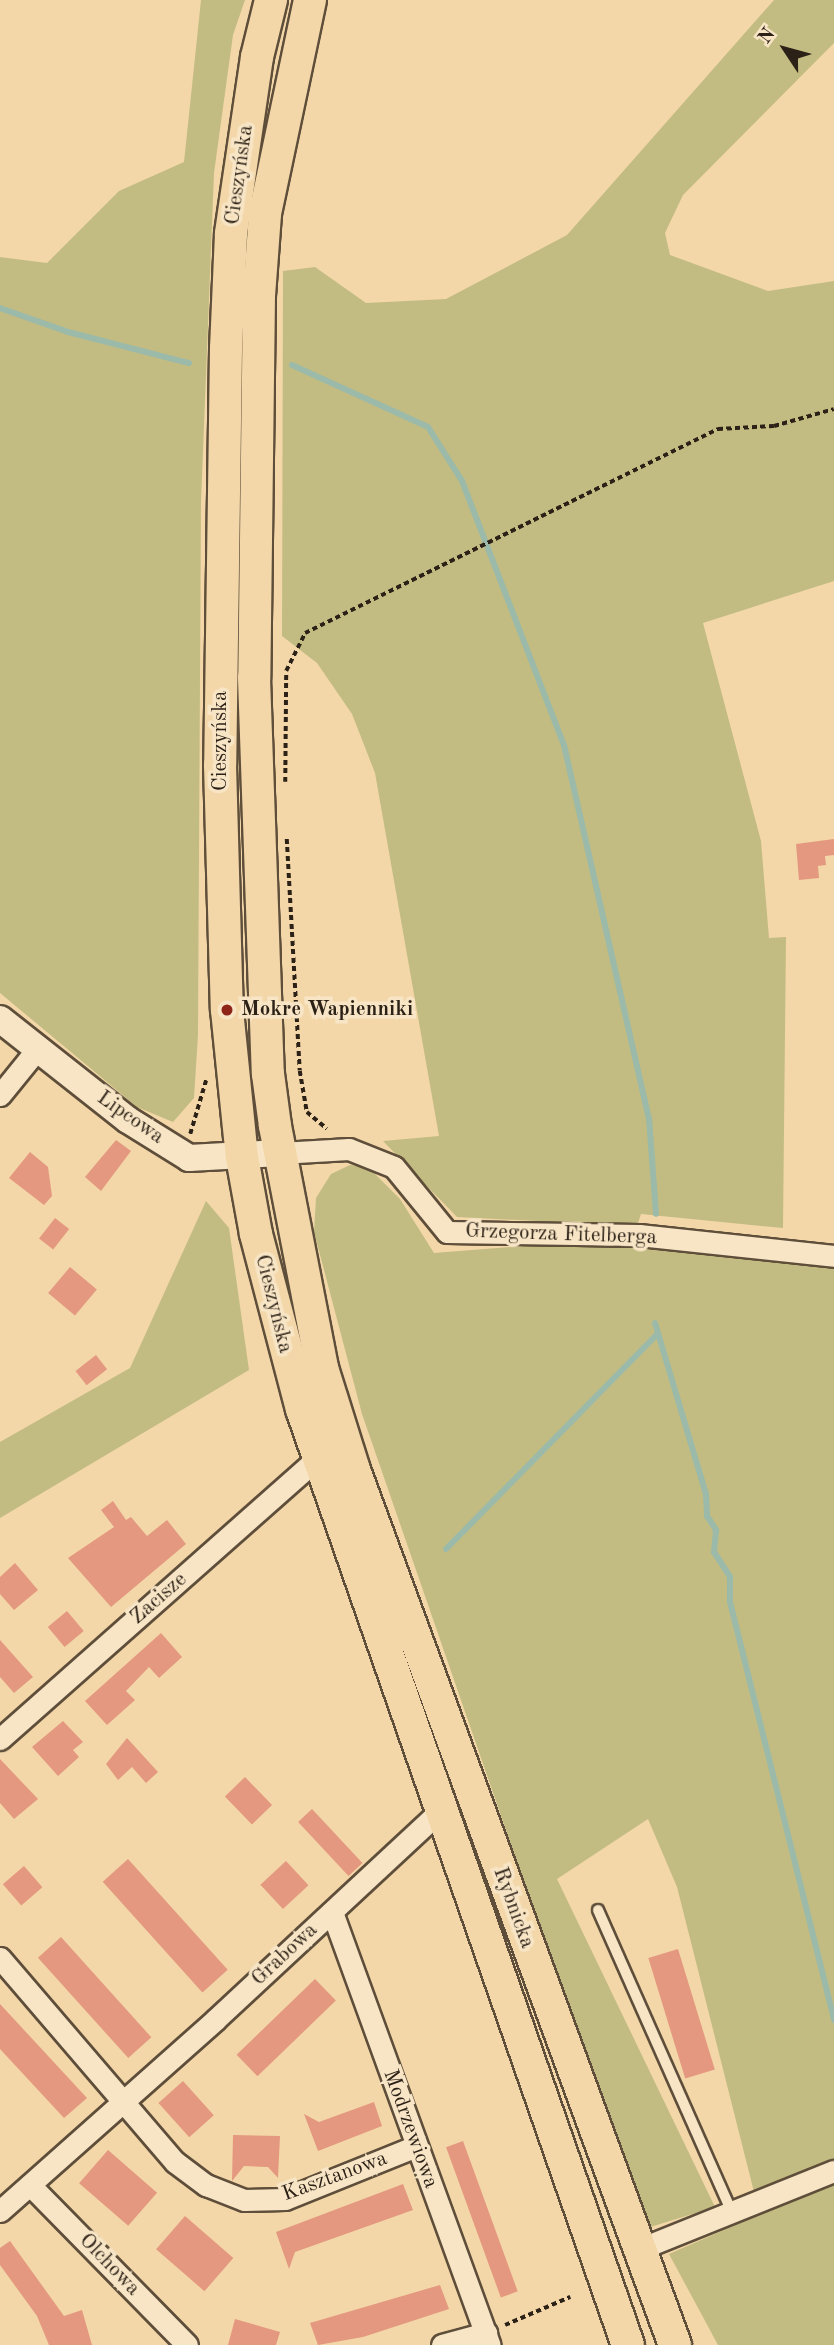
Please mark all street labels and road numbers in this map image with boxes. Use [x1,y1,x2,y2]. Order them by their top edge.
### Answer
street label: Cieszyńska [221,123,259,227]
street label: Cieszyńska [208,691,234,791]
street label: Lipcowa [92,1086,168,1150]
street label: Grzegorza Fitelberga [465,1219,657,1251]
street label: Cieszyńska [249,1252,297,1356]
street label: Zacisze [125,1568,193,1630]
street label: Rybnicka [487,1864,539,1952]
street label: Grabowa [247,1918,323,1992]
street label: Modrzewiowa [377,2066,443,2192]
street label: Kasztanowa [279,2146,391,2208]
street label: Olchowa [73,2229,145,2301]

